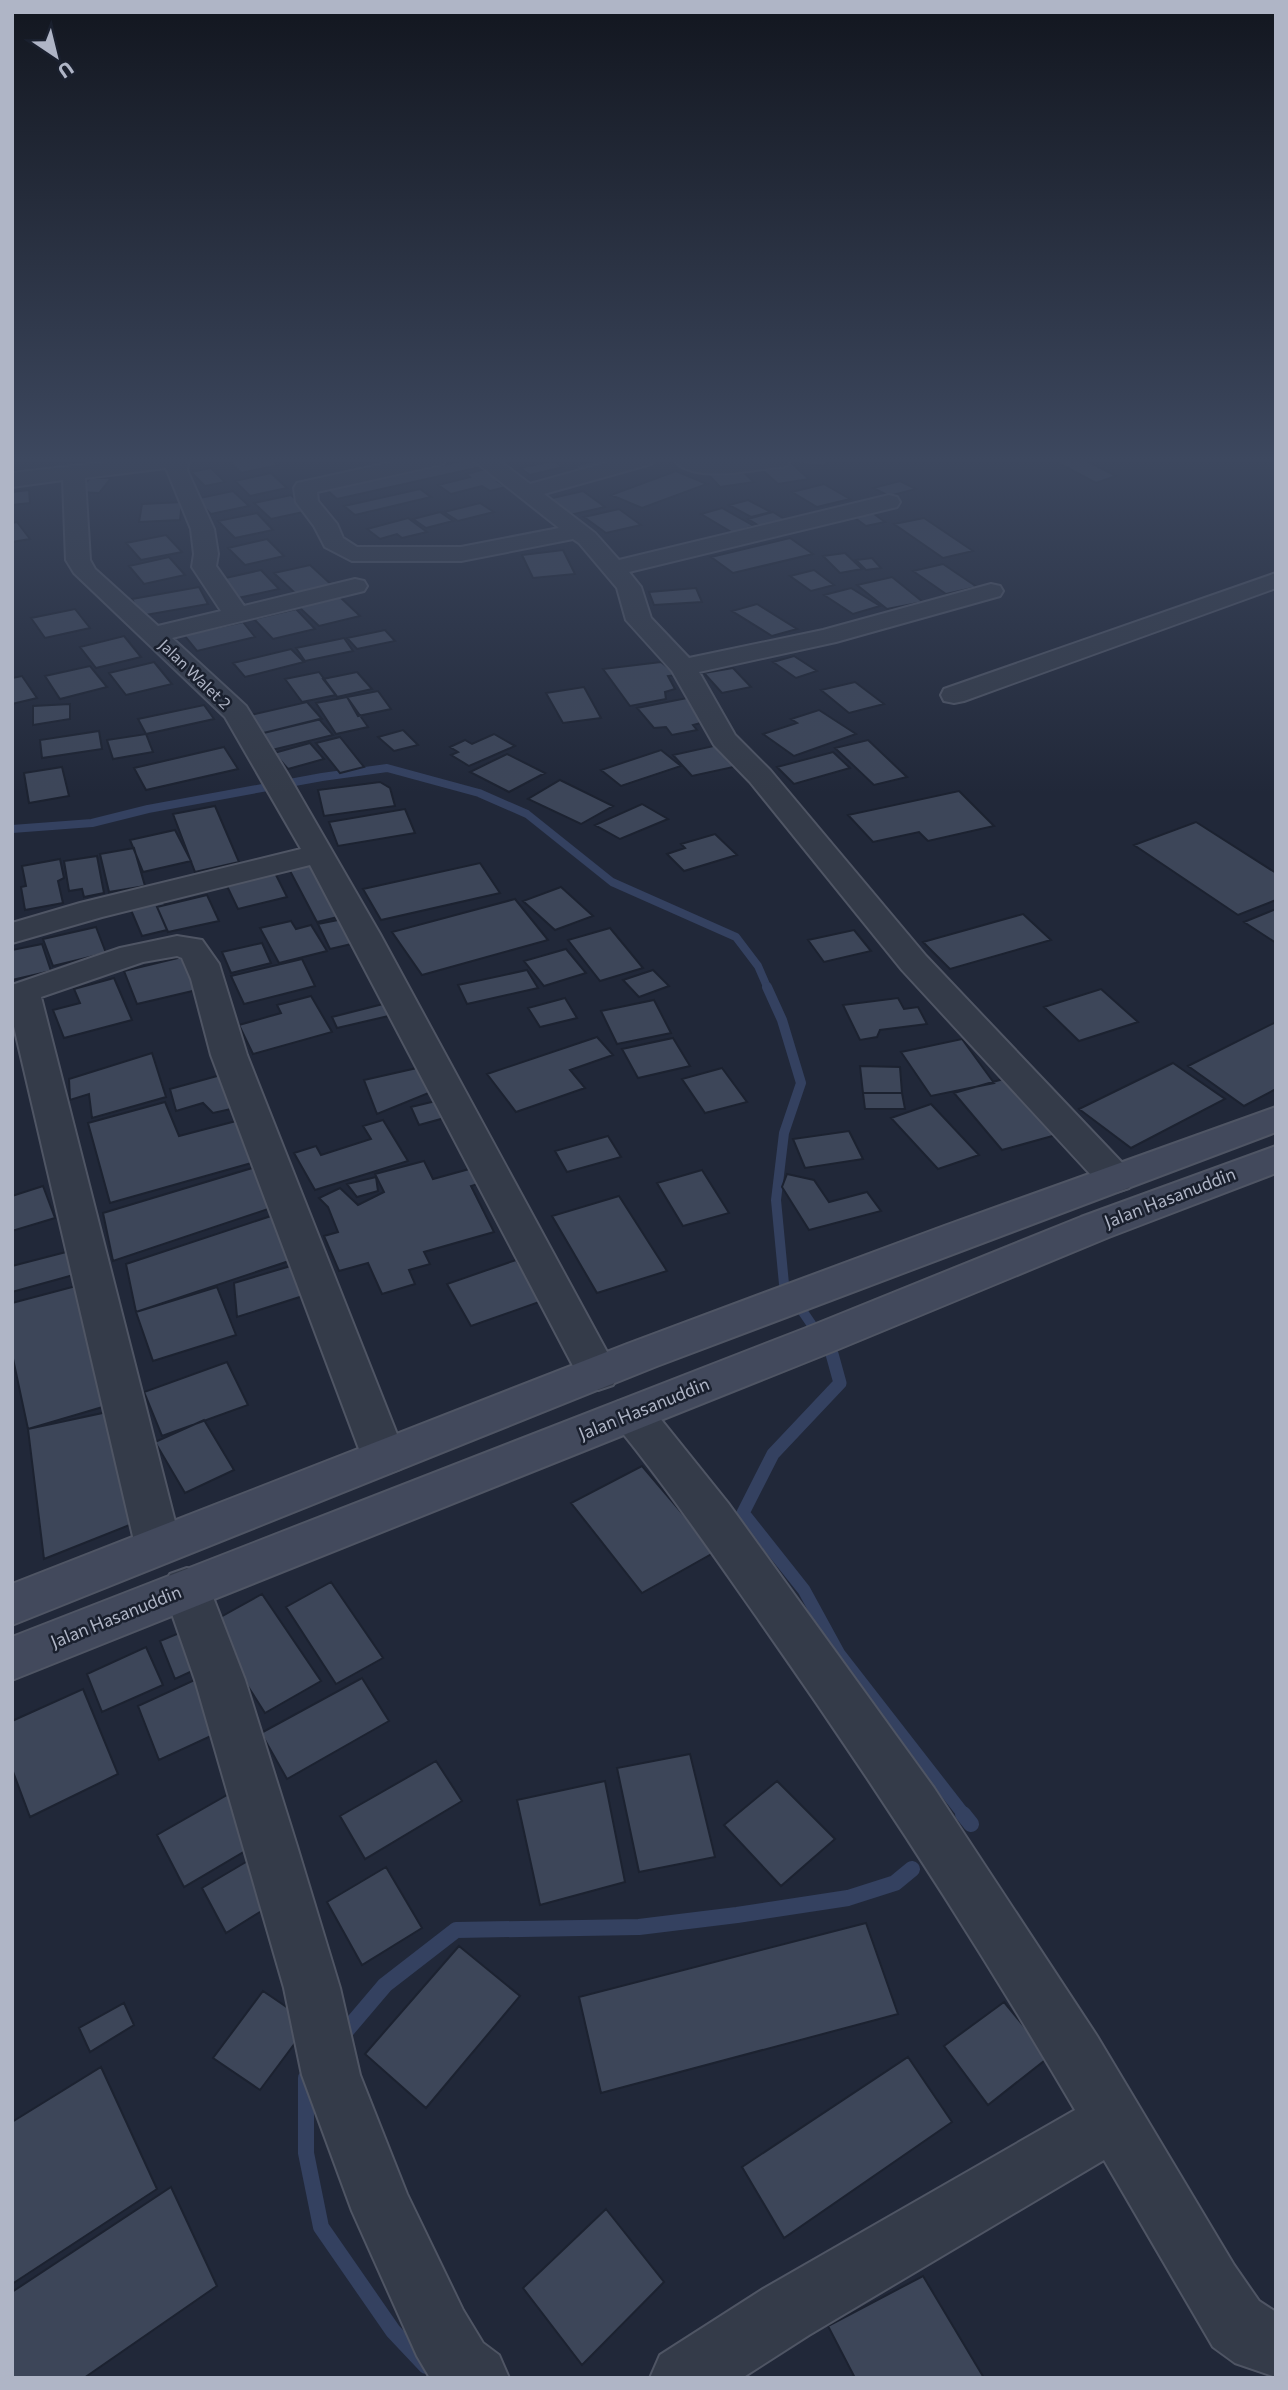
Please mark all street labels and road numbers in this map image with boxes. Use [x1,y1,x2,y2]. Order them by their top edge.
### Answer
street label: Jalan Walet 2 [156,635,235,713]
street label: Jalan Hasanuddin [1101,1162,1238,1232]
street label: Jalan Hasanuddin [575,1372,712,1444]
street label: Jalan Hasanuddin [47,1580,184,1652]

